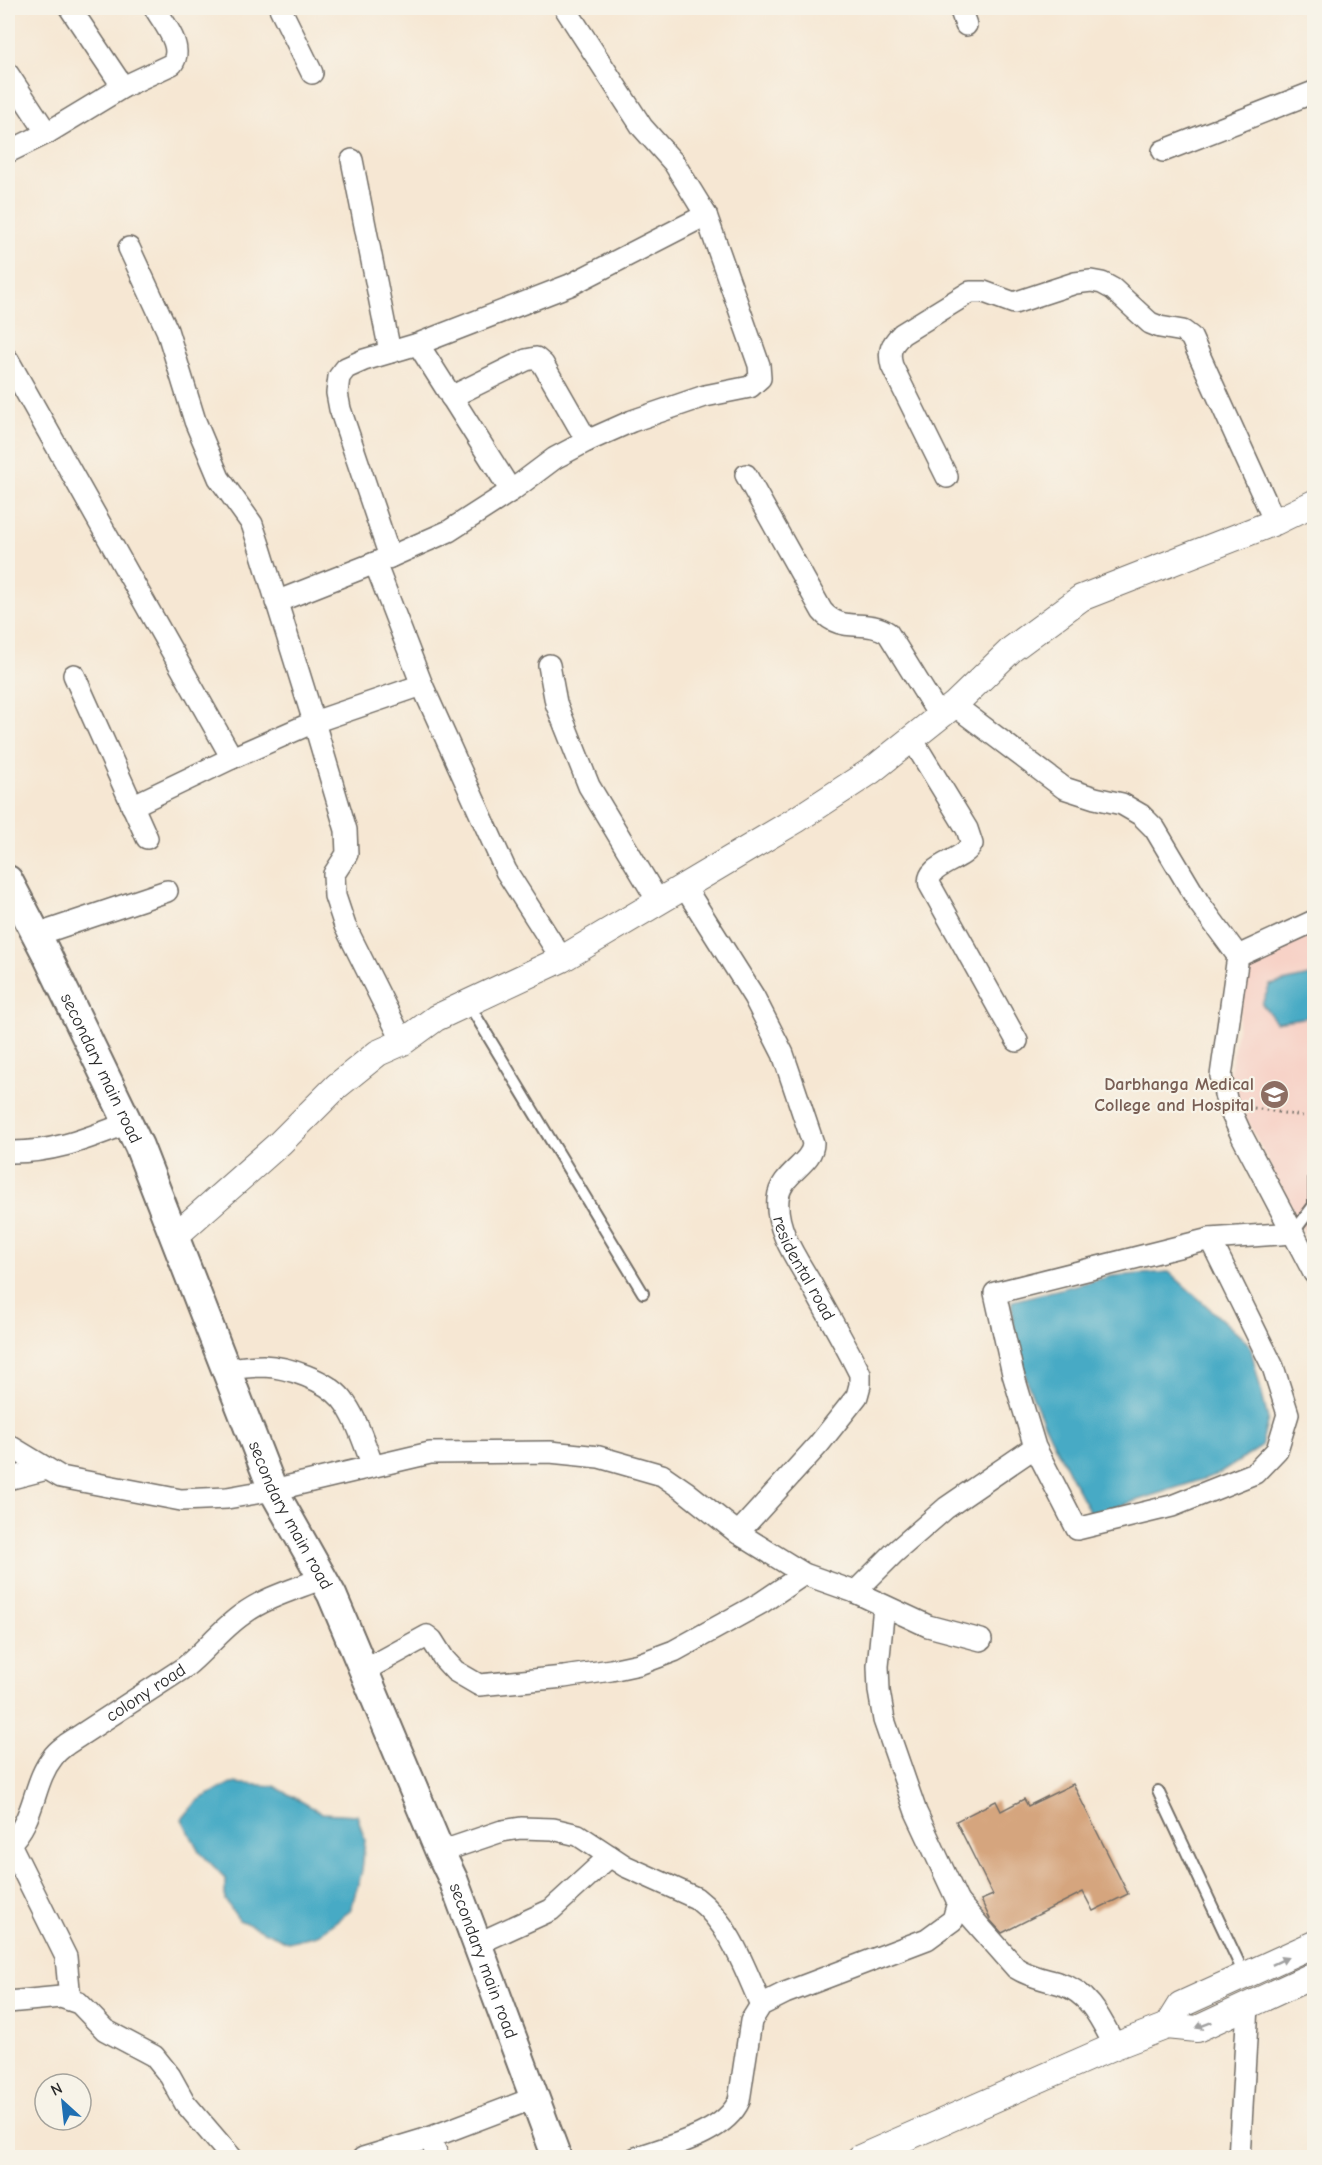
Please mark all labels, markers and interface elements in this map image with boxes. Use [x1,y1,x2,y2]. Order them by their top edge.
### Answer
street label: secondary main road [56,990,147,1147]
place label: Darbhanga Medical College and Hospital [1094,1074,1254,1116]
school or university icon: Darbhanga Medical College and Hospital [1259,1078,1291,1110]
street label: residental road [769,1214,840,1324]
street label: secondary main road [244,1438,337,1593]
street label: colony road [102,1659,190,1726]
street label: secondary main road [445,1880,522,2041]
one-way arrow [1271,1956,1288,1965]
one-way arrow [1195,2021,1213,2031]
north arrow [33,2072,93,2132]
text: N [48,2079,65,2100]

